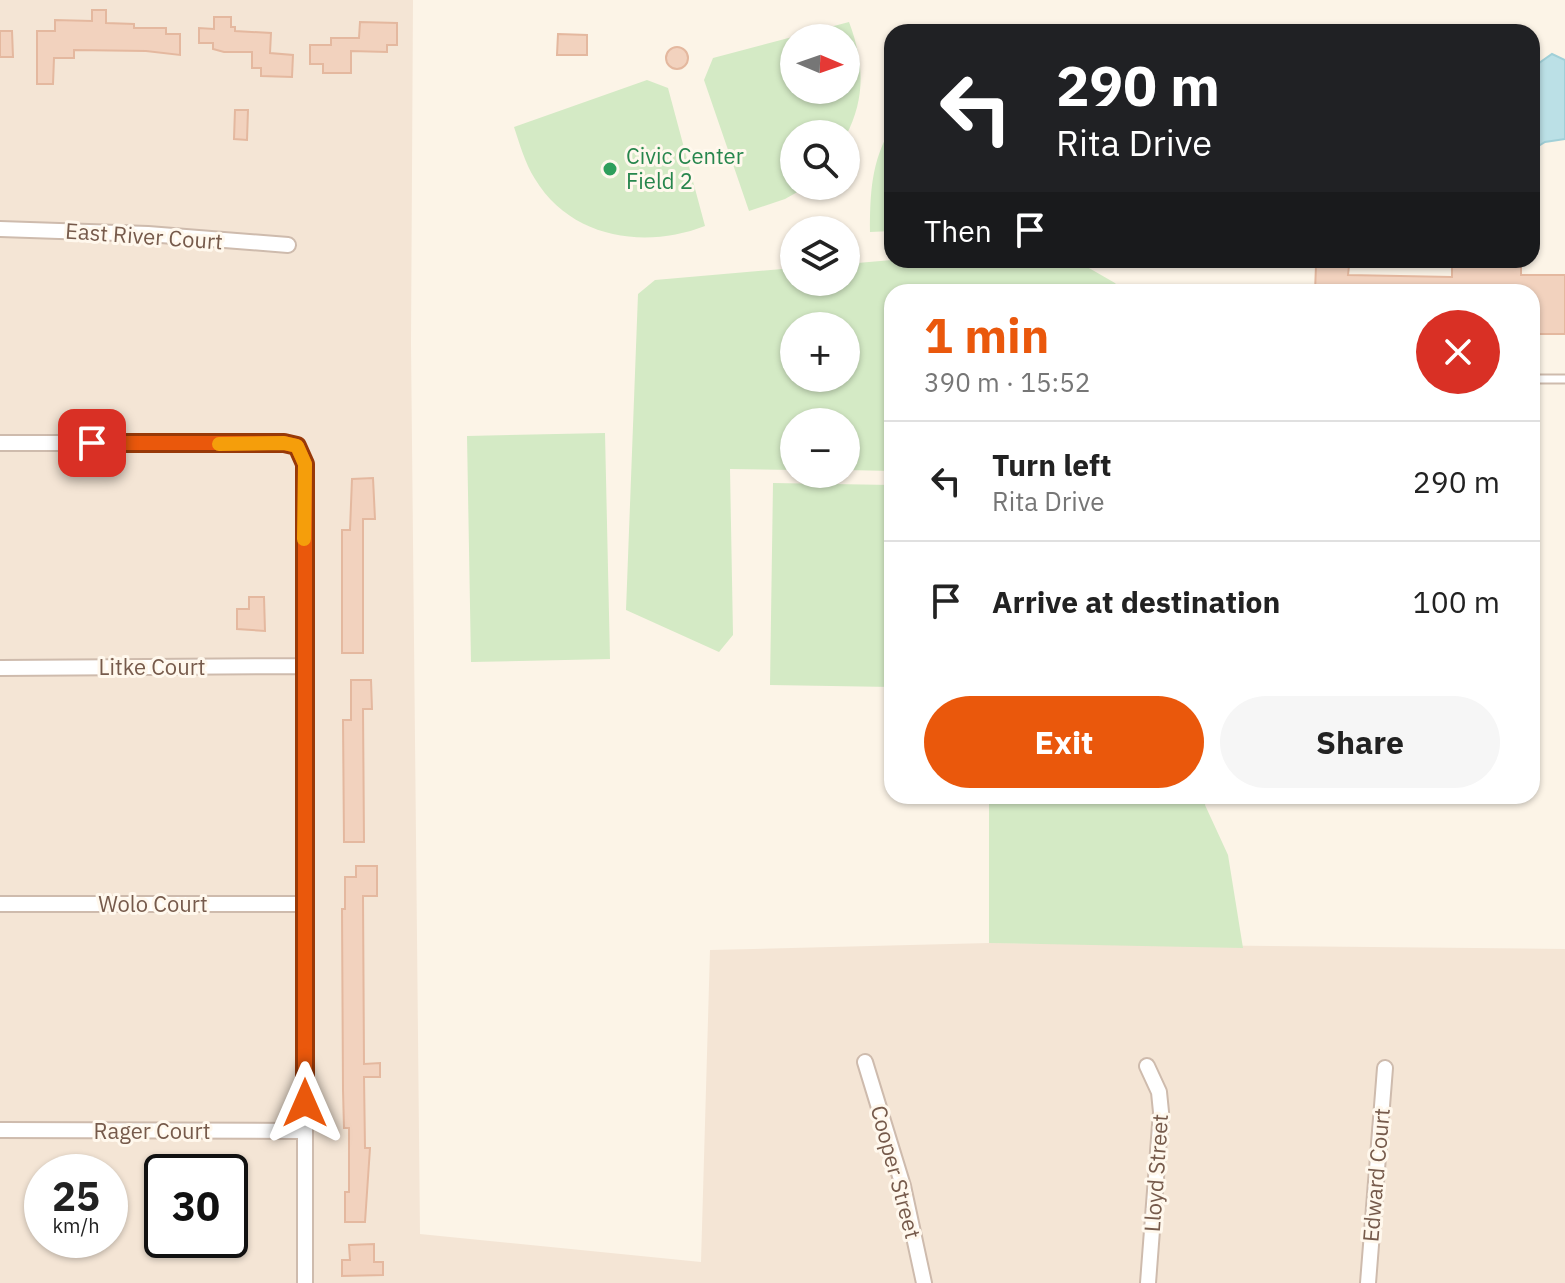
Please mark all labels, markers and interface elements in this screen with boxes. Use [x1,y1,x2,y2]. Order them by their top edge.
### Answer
north arrow [780,24,860,104]
map controls [780,24,860,488]
text: 290 m [1056,49,1220,121]
icon: left [924,56,1028,160]
text: Rita Drive [1056,119,1212,166]
button: search [780,120,860,200]
place label: Civic Center Field 2 [626,141,744,195]
marker: Civic Center Field 2 [601,160,619,178]
icon: arrive [1008,208,1052,252]
text: Then [924,211,992,250]
street label: East River Court [64,216,224,255]
button: layers [780,216,860,296]
text: 1 min [924,304,1049,366]
button: close [1416,310,1500,394]
button: + [780,312,860,392]
text: 390 m · 15:52 [924,365,1090,399]
button: − [780,408,860,488]
pin [58,409,126,477]
icon: arrive [70,421,114,465]
text: Turn left [992,445,1111,484]
icon: left [924,459,968,503]
text: 290 m [1413,462,1500,501]
text: Rita Drive [992,484,1105,518]
icon: arrive [924,579,968,623]
text: Arrive at destination [992,582,1280,621]
text: 100 m [1413,582,1500,621]
street label: Litke Court [98,652,206,681]
button: Exit [924,696,1204,788]
button: Share [1220,696,1500,788]
street label: Wolo Court [98,889,208,918]
position arrow [263,1061,347,1145]
street label: Cooper Street [865,1102,928,1242]
street label: Edward Court [1355,1107,1396,1243]
street label: Lloyd Street [1137,1113,1174,1233]
street label: Rager Court [94,1116,210,1145]
speed limit sign: 30 [144,1154,248,1258]
text: 25 [52,1170,100,1222]
text: km/h [52,1212,100,1239]

